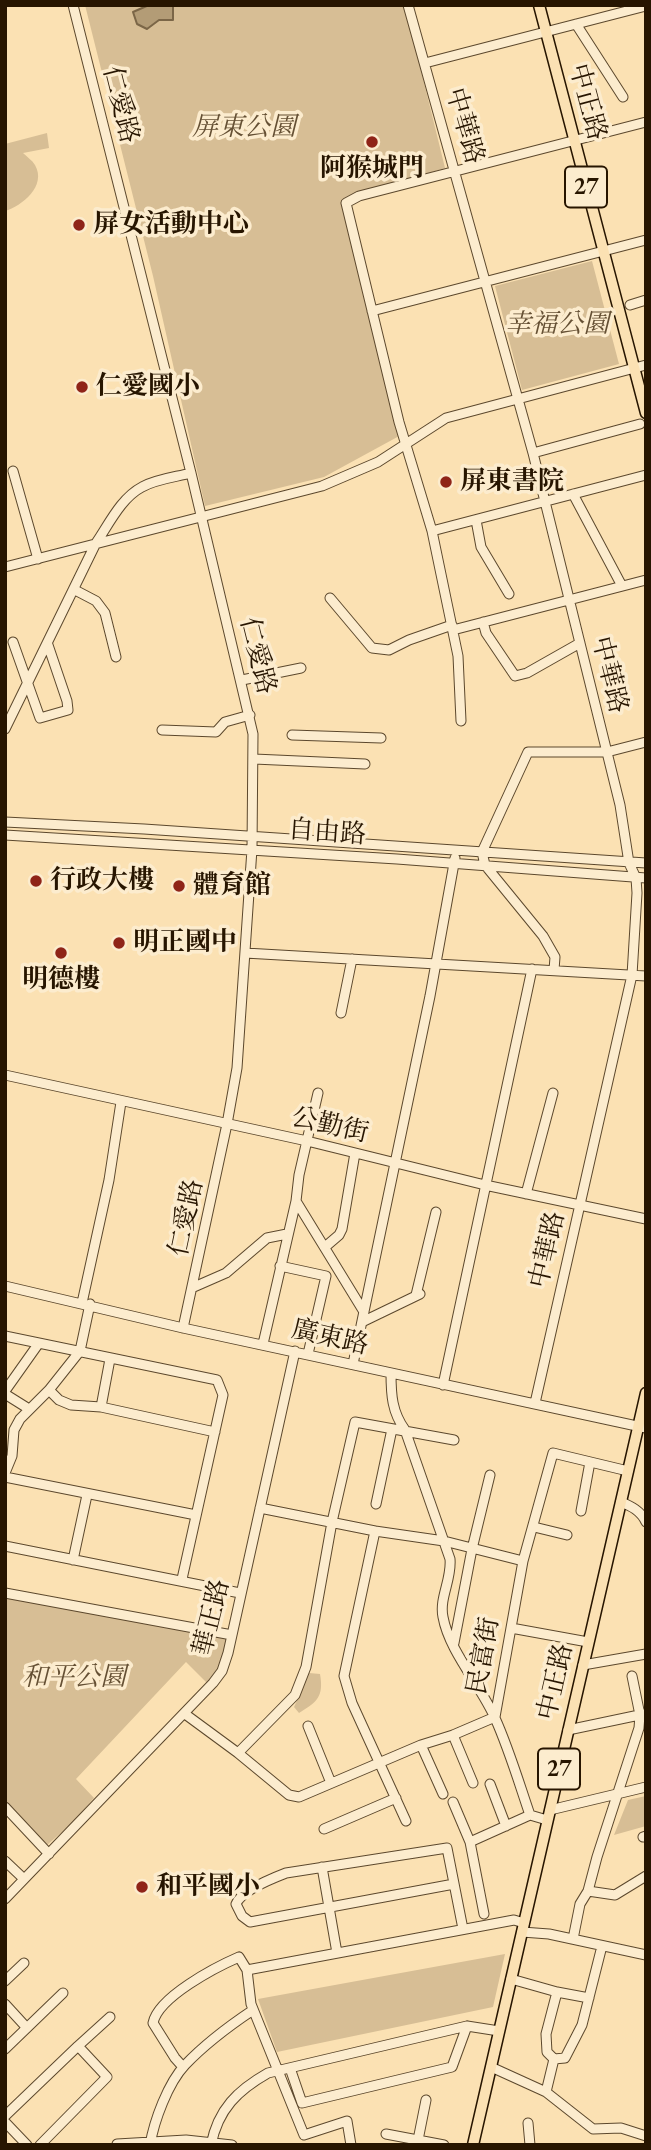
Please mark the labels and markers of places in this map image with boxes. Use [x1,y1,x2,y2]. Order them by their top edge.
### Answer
marker: 阿猴城門 [364,134,380,150]
place label: 阿猴城門 [320,153,424,185]
place label: 屏女活動中心 [93,209,249,241]
marker: 屏女活動中心 [71,217,87,233]
place label: 仁愛國小 [96,371,200,403]
marker: 仁愛國小 [74,379,90,395]
place label: 屏東書院 [460,466,564,498]
marker: 屏東書院 [438,474,454,490]
place label: 行政大樓 [50,865,154,897]
place label: 體育館 [193,870,271,902]
marker: 行政大樓 [28,873,44,889]
marker: 體育館 [171,878,187,894]
place label: 明正國中 [133,927,237,959]
marker: 明正國中 [111,935,127,951]
marker: 明德樓 [53,945,69,961]
place label: 明德樓 [22,964,100,996]
place label: 和平國小 [156,1871,260,1903]
marker: 和平國小 [134,1879,150,1895]

